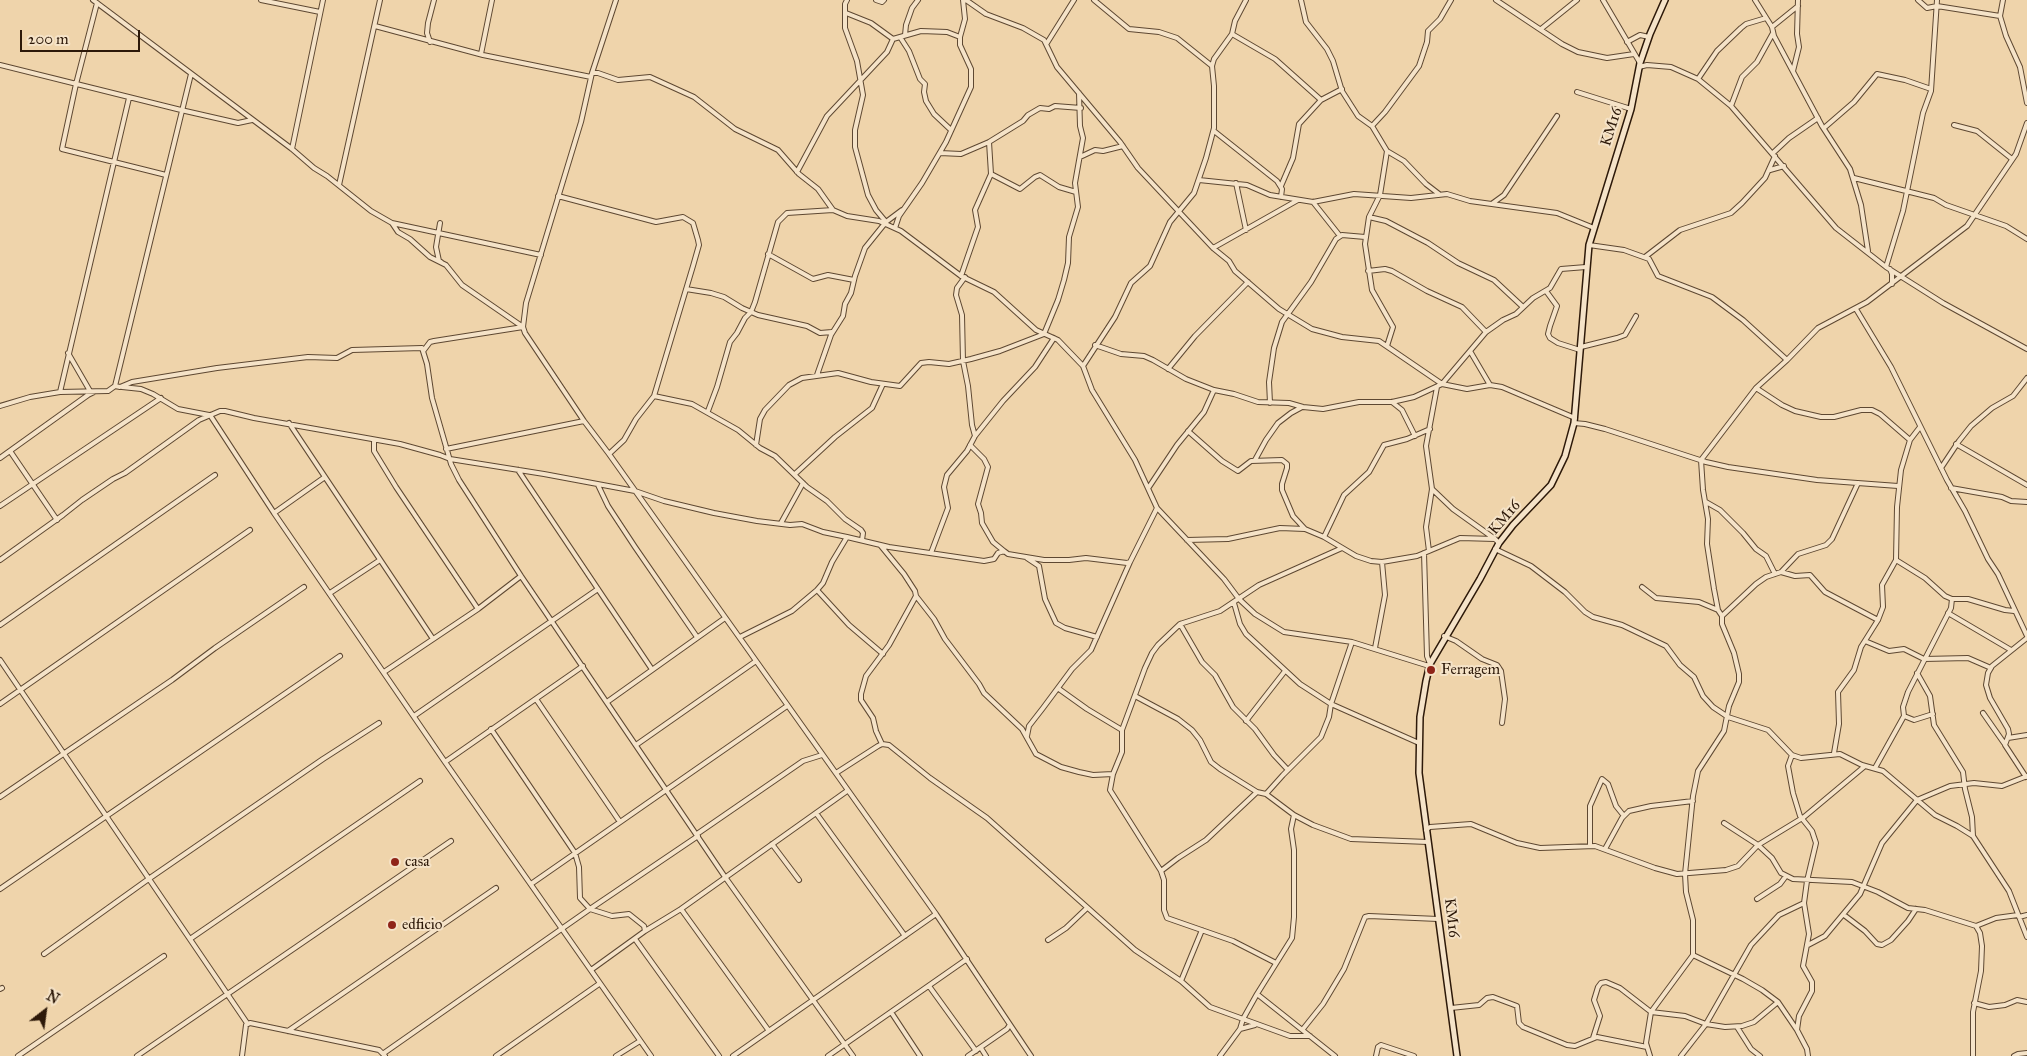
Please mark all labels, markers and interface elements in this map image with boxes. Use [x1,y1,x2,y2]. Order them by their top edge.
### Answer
scale bar [22,20,142,52]
text: 200 m [28,30,69,48]
street label: KM16 [1597,105,1627,149]
street label: KM16 [1485,497,1525,539]
place label: Ferragem [1441,661,1500,679]
marker: Ferragem [1425,664,1437,676]
place label: casa [405,853,429,871]
marker: casa [389,856,401,868]
street label: KM16 [1440,897,1462,939]
place label: edficio [402,916,443,934]
marker: edficio [386,919,398,931]
north arrow [20,986,70,1036]
text: N [43,987,62,1008]

